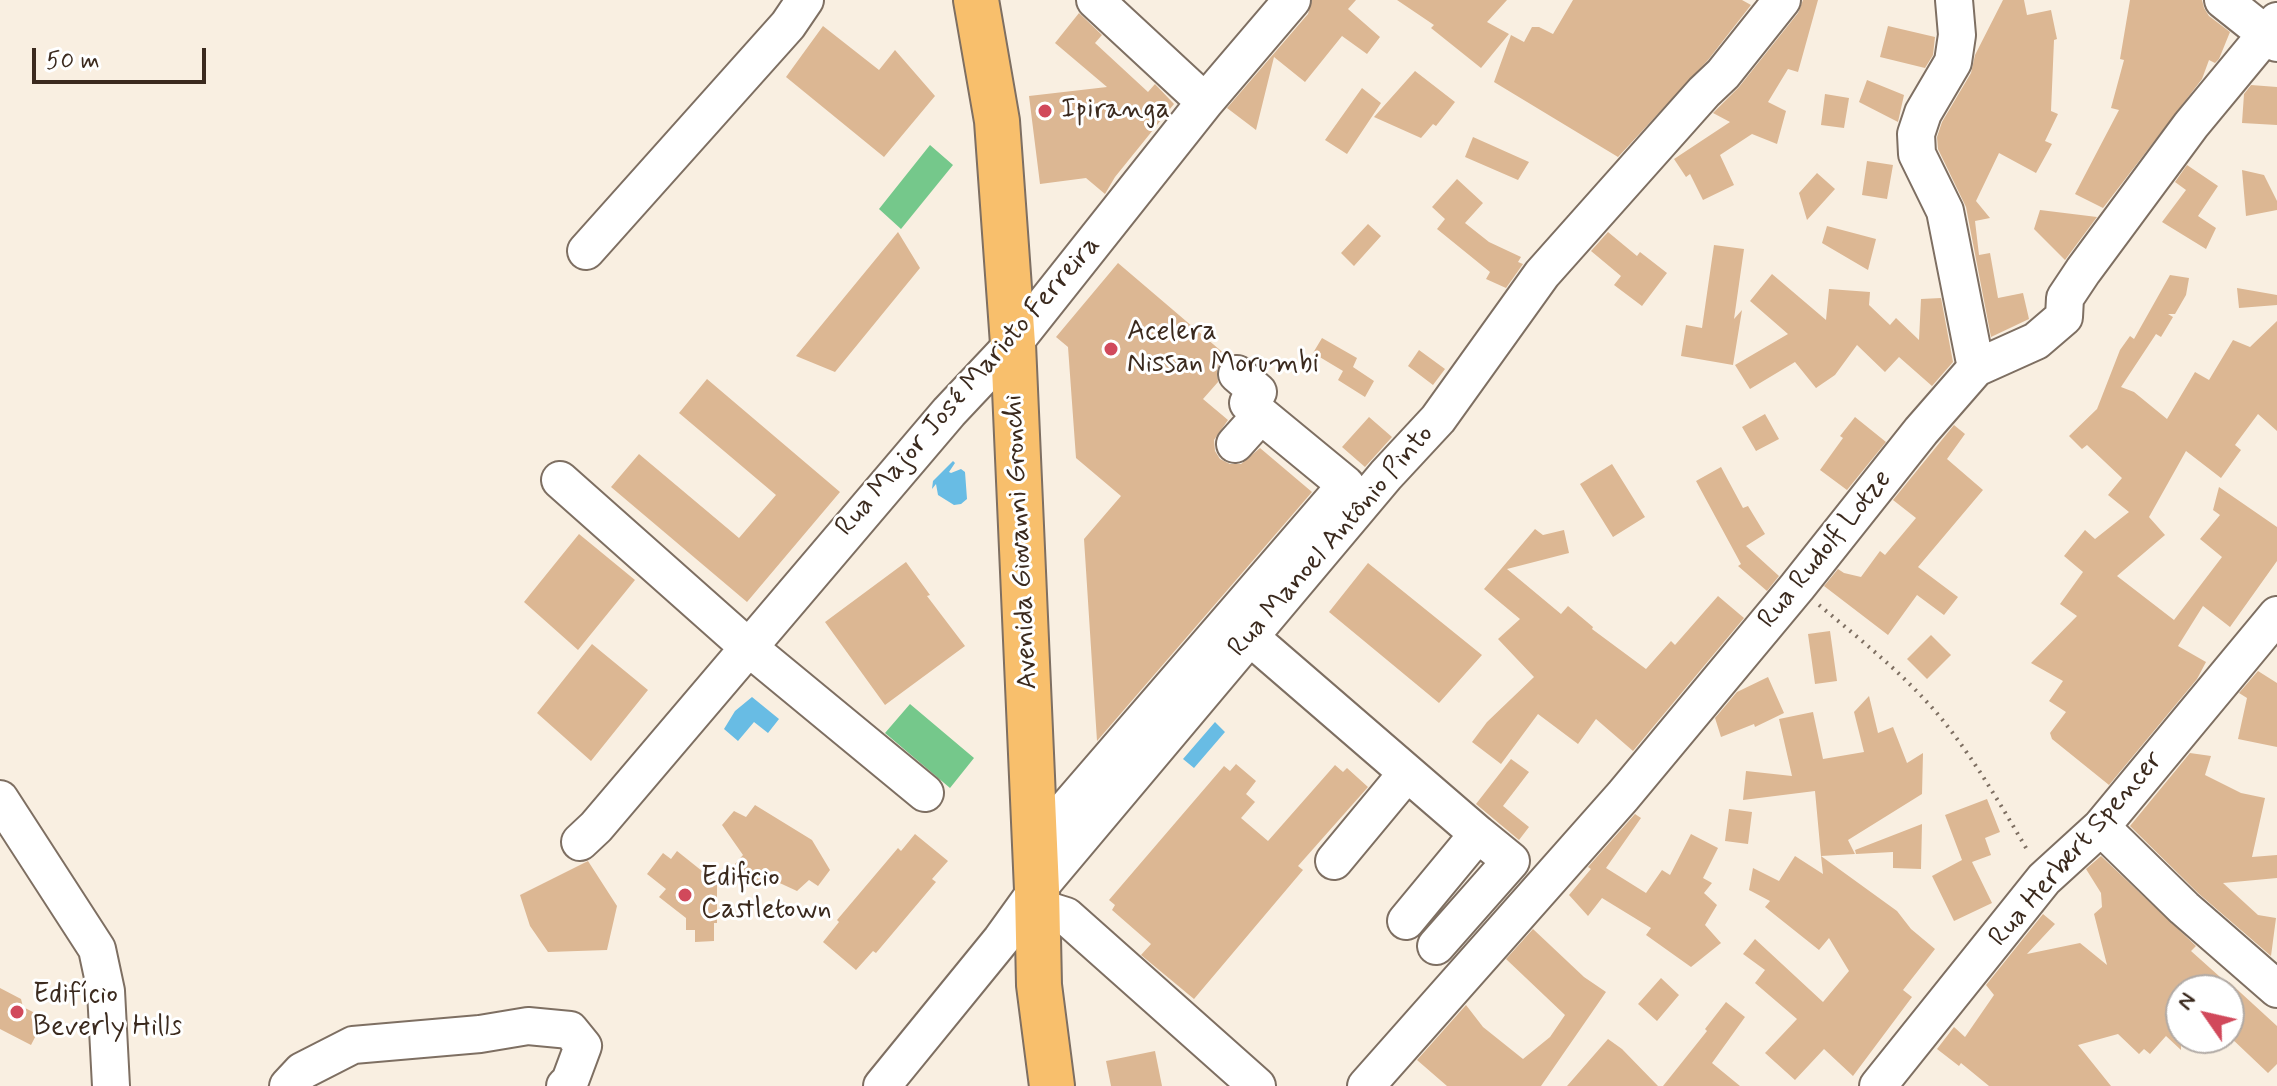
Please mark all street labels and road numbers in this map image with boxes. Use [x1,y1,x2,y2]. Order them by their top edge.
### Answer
street label: Rua Major José Marioto Ferreira [829,230,1109,544]
street label: Avenida Giovanni Gronchi [997,394,1047,690]
street label: Rua Manoel Antônio Pinto [1222,419,1442,665]
street label: Rua Rudolf Lotze [1752,464,1900,636]
street label: Rua Herbert Spencer [1983,745,2171,955]

